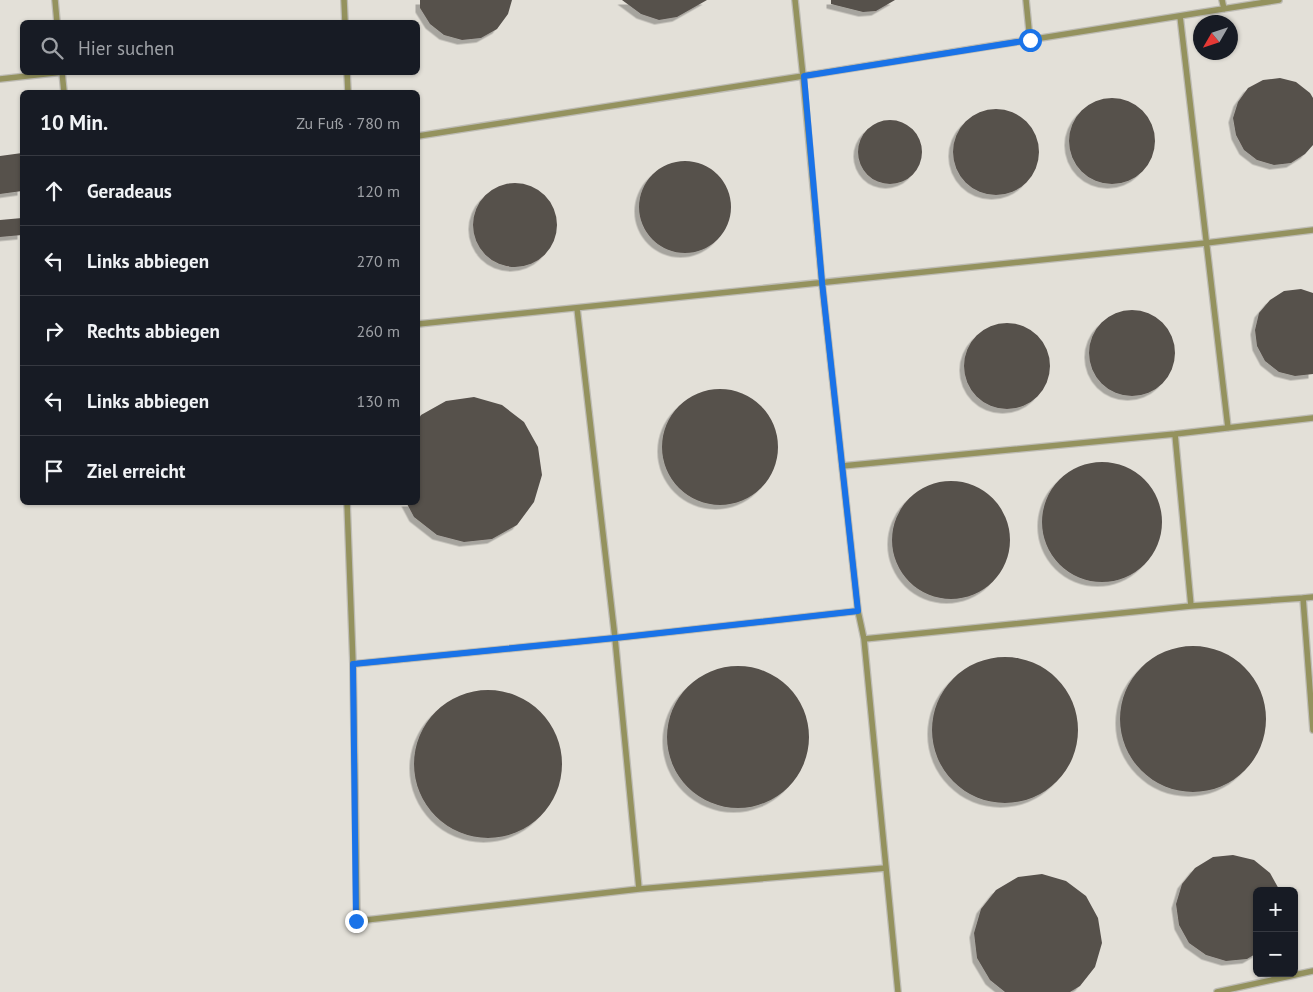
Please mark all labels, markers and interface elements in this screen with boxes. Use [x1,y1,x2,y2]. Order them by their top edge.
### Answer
north arrow [1193,15,1238,60]
search box [20,20,420,75]
route start [1019,29,1042,52]
icon: search [38,34,66,62]
text: Hier suchen [78,36,174,60]
text: 10 Min. [40,109,108,136]
text: Zu Fuß · 780 m [296,113,400,133]
icon: ahead [40,177,68,205]
text: Geradeaus [87,179,172,203]
text: 120 m [357,181,400,201]
icon: left [40,247,68,275]
text: Links abbiegen [87,249,209,273]
text: 270 m [357,251,400,271]
icon: right [40,317,68,345]
text: Rechts abbiegen [87,319,220,343]
text: 260 m [357,321,400,341]
icon: left [40,387,68,415]
text: Links abbiegen [87,389,209,413]
text: 130 m [357,391,400,411]
icon: arrive [40,457,68,485]
text: Ziel erreicht [87,459,185,483]
map controls [1253,887,1298,977]
button: + [1253,887,1298,932]
route end [345,910,368,933]
button: − [1253,932,1298,977]

